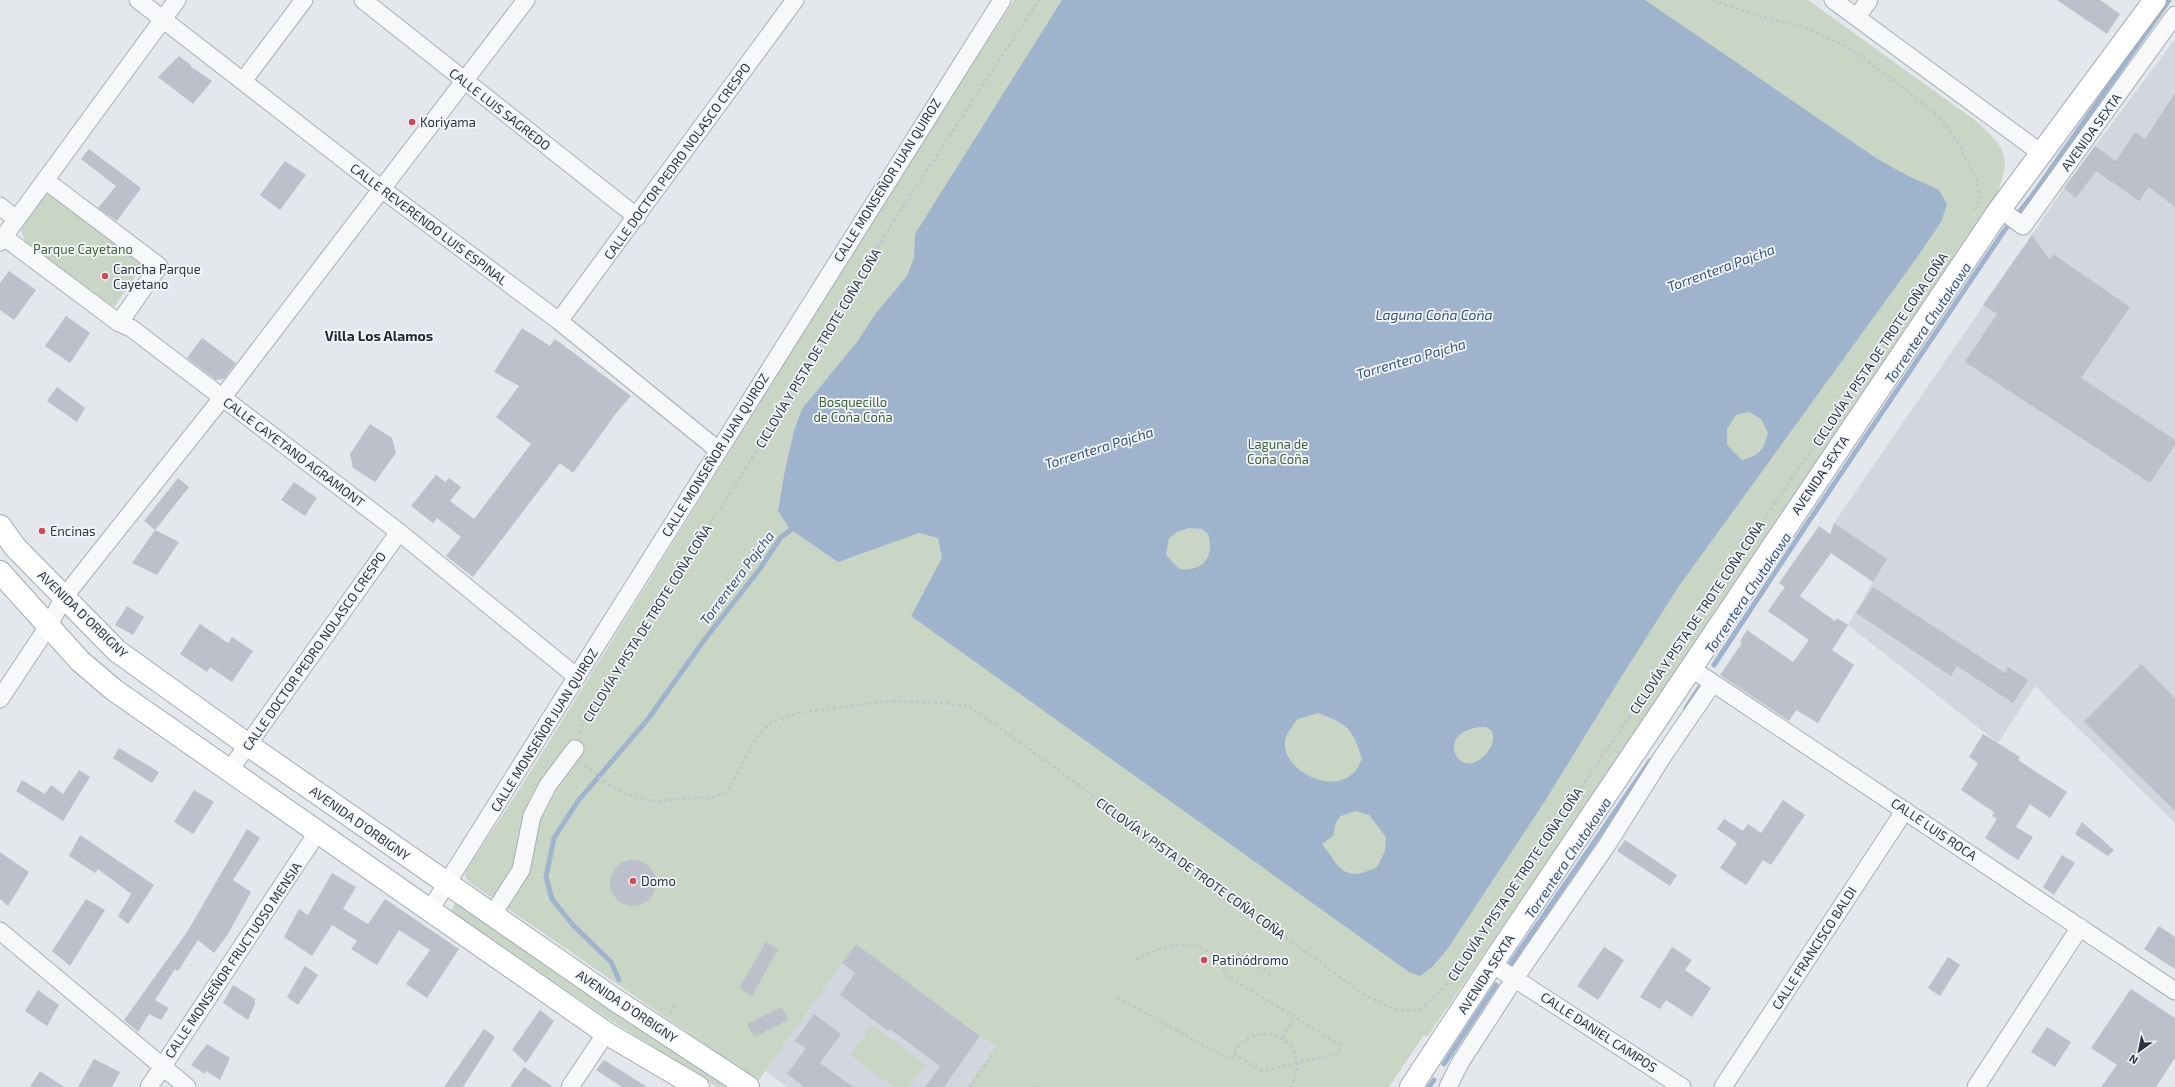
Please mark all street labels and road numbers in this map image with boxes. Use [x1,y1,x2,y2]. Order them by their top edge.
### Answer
street label: CALLE DOCTOR PEDRO NOLASCO CRESPO [600,60,754,262]
street label: CALLE LUIS SAGREDO [446,65,554,153]
street label: AVENIDA SEXTA [2057,90,2125,174]
street label: CALLE MONSEÑOR JUAN QUIROZ [830,95,944,265]
street label: CALLE REVERENDO LUIS ESPINAL [347,160,511,289]
street label: CICLOVÍA Y PISTA DE TROTE COÑA COÑA [751,245,884,451]
street label: CICLOVÍA Y PISTA DE TROTE COÑA COÑA [1808,249,1951,449]
street label: CALLE MONSEÑOR JUAN QUIROZ [658,370,772,540]
street label: CALLE CAYETANO AGRAMONT [220,394,368,511]
street label: AVENIDA SEXTA [1788,432,1852,518]
street label: CICLOVÍA Y PISTA DE TROTE COÑA COÑA [1625,517,1768,717]
street label: CICLOVÍA Y PISTA DE TROTE COÑA COÑA [578,521,715,725]
street label: CALLE DOCTOR PEDRO NOLASCO CRESPO [239,548,389,754]
street label: AVENIDA D'ORBIGNY [35,567,132,661]
street label: CALLE MONSEÑOR JUAN QUIROZ [487,645,601,815]
street label: AVENIDA D'ORBIGNY [307,782,414,864]
street label: CICLOVÍA Y PISTA DE TROTE COÑA COÑA [1443,784,1586,984]
street label: CICLOVÍA Y PISTA DE TROTE COÑA COÑA [1093,793,1289,942]
street label: CALLE LUIS ROCA [1888,794,1980,864]
street label: CALLE MONSEÑOR FRUCTUOSO MENSIA [161,859,305,1061]
street label: CALLE FRANCISCO BALDI [1768,884,1860,1012]
street label: AVENIDA SEXTA [1454,931,1518,1017]
street label: AVENIDA D'ORBIGNY [573,966,681,1046]
street label: CALLE DANIEL CAMPOS [1538,988,1660,1076]

